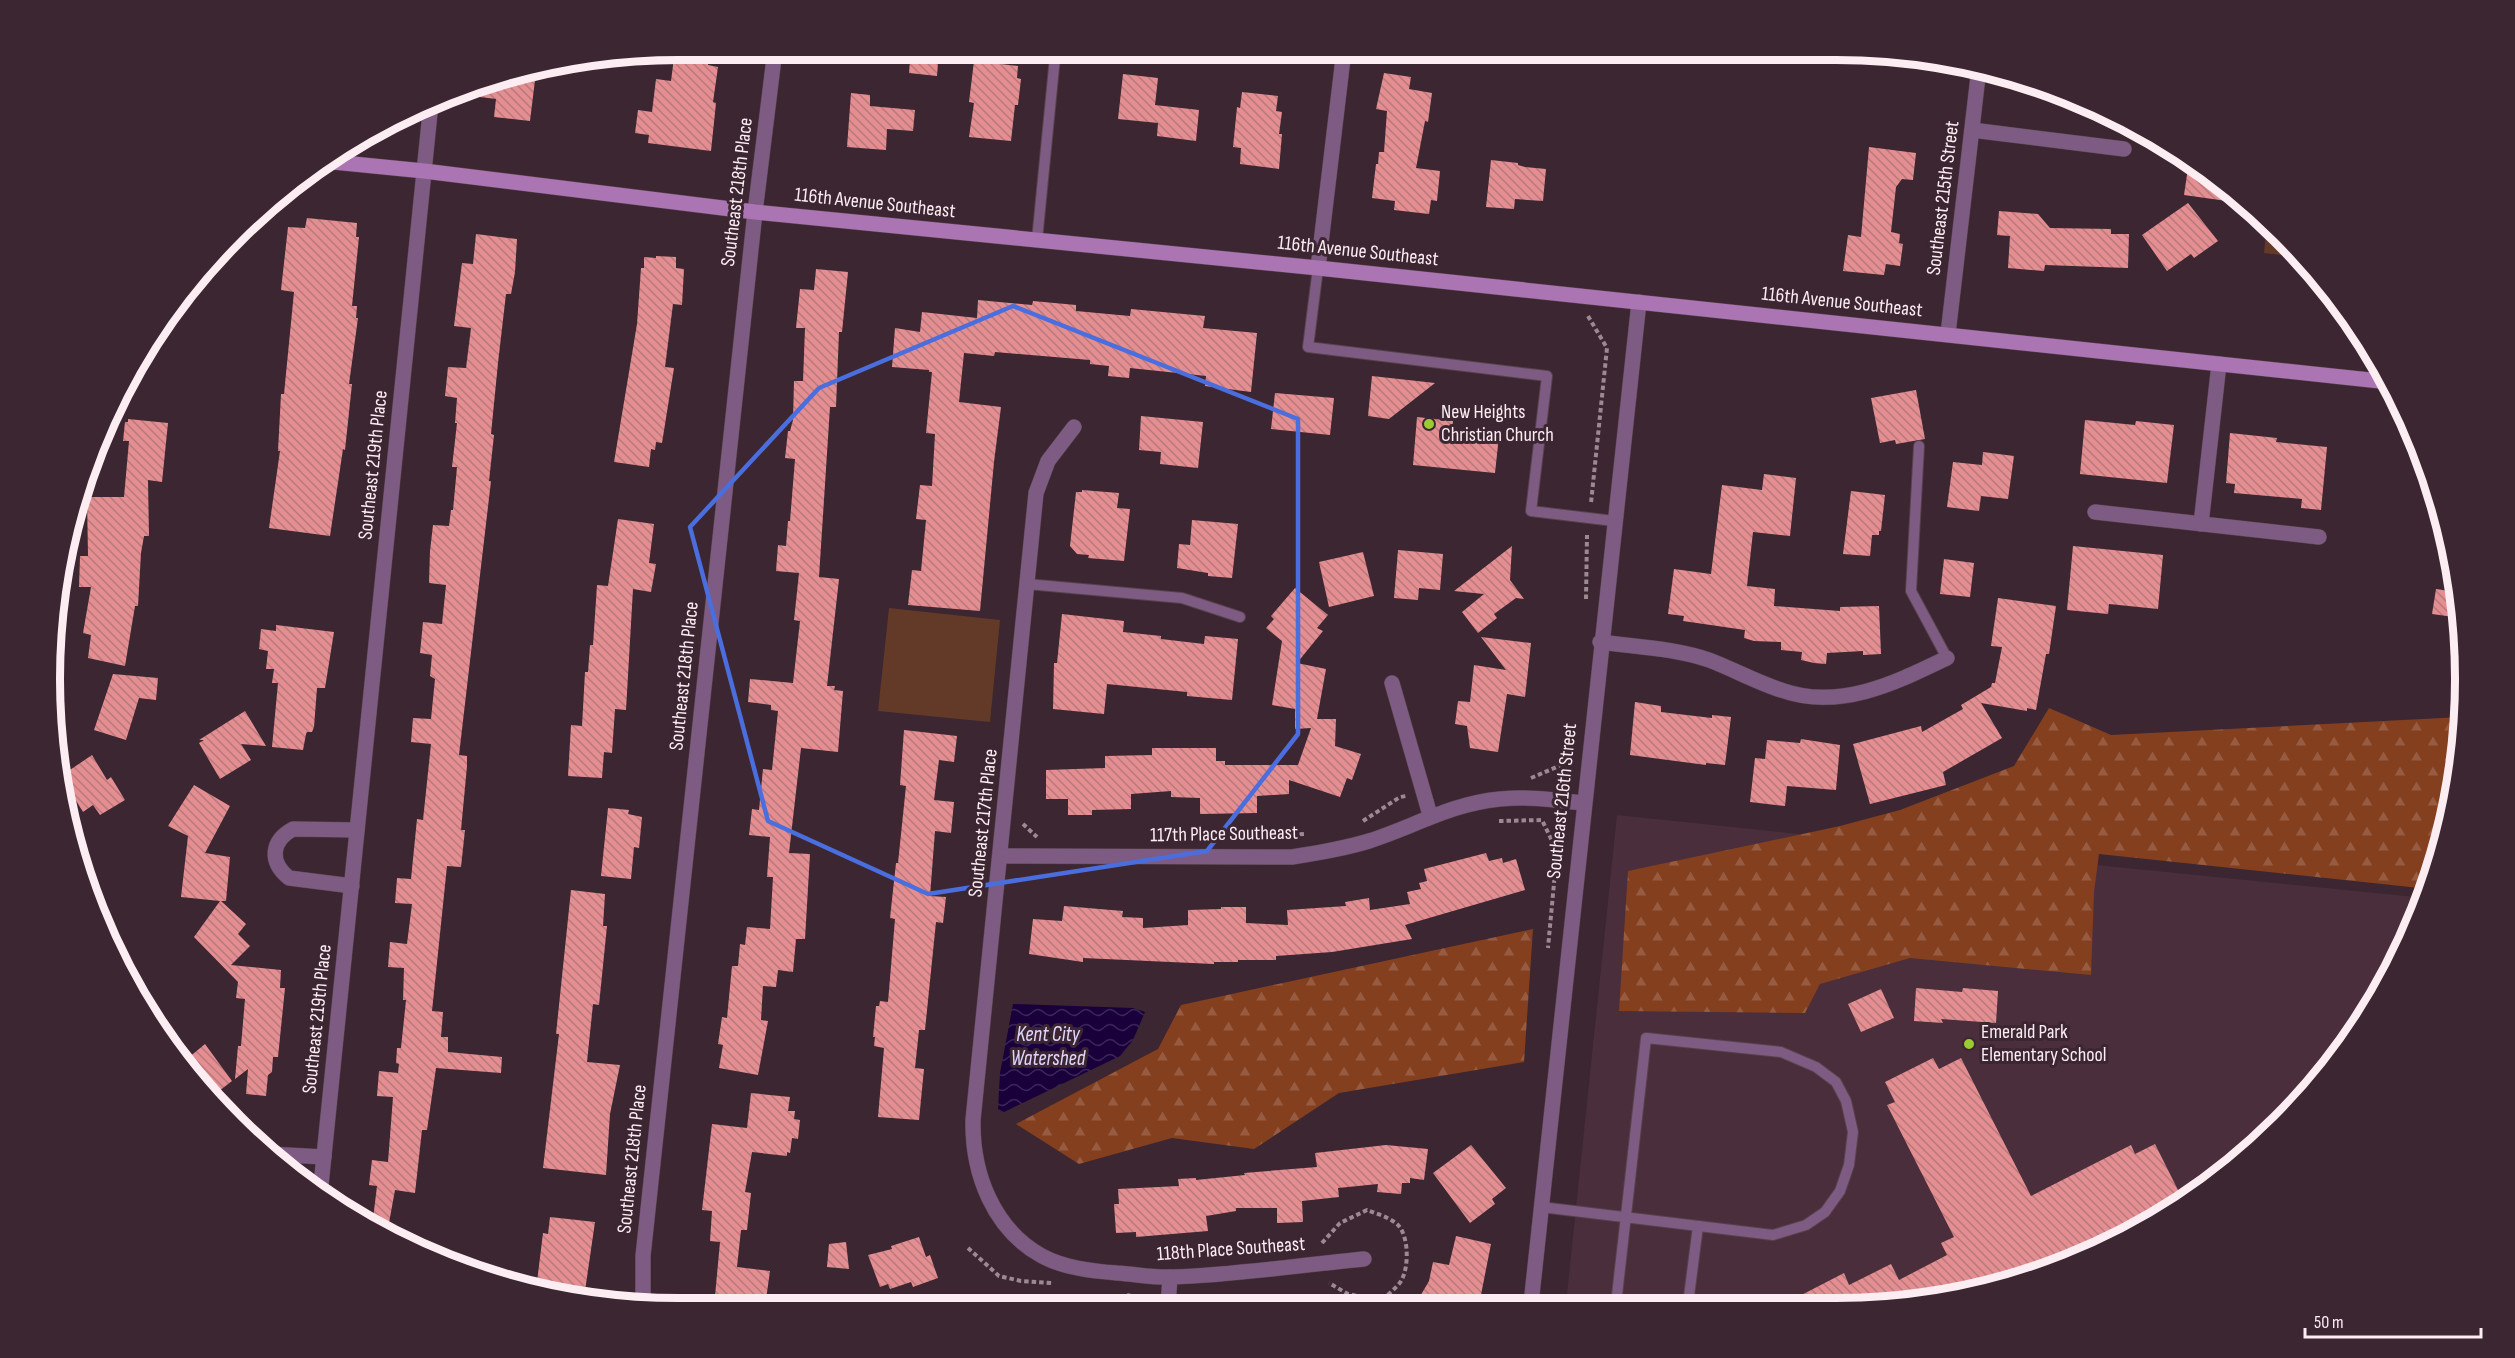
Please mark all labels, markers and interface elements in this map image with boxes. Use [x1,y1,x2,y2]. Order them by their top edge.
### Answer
street label: Southeast 218th Place [716,116,758,268]
street label: Southeast 215th Street [1922,119,1964,277]
street label: 116th Avenue Southeast [793,183,957,223]
street label: 116th Avenue Southeast [1276,231,1440,271]
street label: 116th Avenue Southeast [1760,282,1924,322]
street label: Southeast 219th Place [353,389,393,541]
place label: New Heights Christian Church [1441,400,1554,447]
marker: New Heights Christian Church [1422,417,1436,431]
street label: Southeast 218th Place [664,600,704,752]
street label: Southeast 216th Street [1542,722,1582,880]
street label: Southeast 217th Place [963,748,1003,898]
street label: 117th Place Southeast [1150,821,1298,847]
street label: Southeast 219th Place [297,943,337,1095]
place label: Emerald Park Elementary School [1981,1020,2107,1067]
water label: Kent City Watershed [1011,1022,1087,1071]
marker: Emerald Park Elementary School [1962,1037,1976,1051]
street label: Southeast 218th Place [612,1083,652,1235]
street label: 118th Place Southeast [1156,1232,1306,1266]
scale bar [2305,1301,2480,1339]
text: 50 m [2314,1312,2344,1333]

